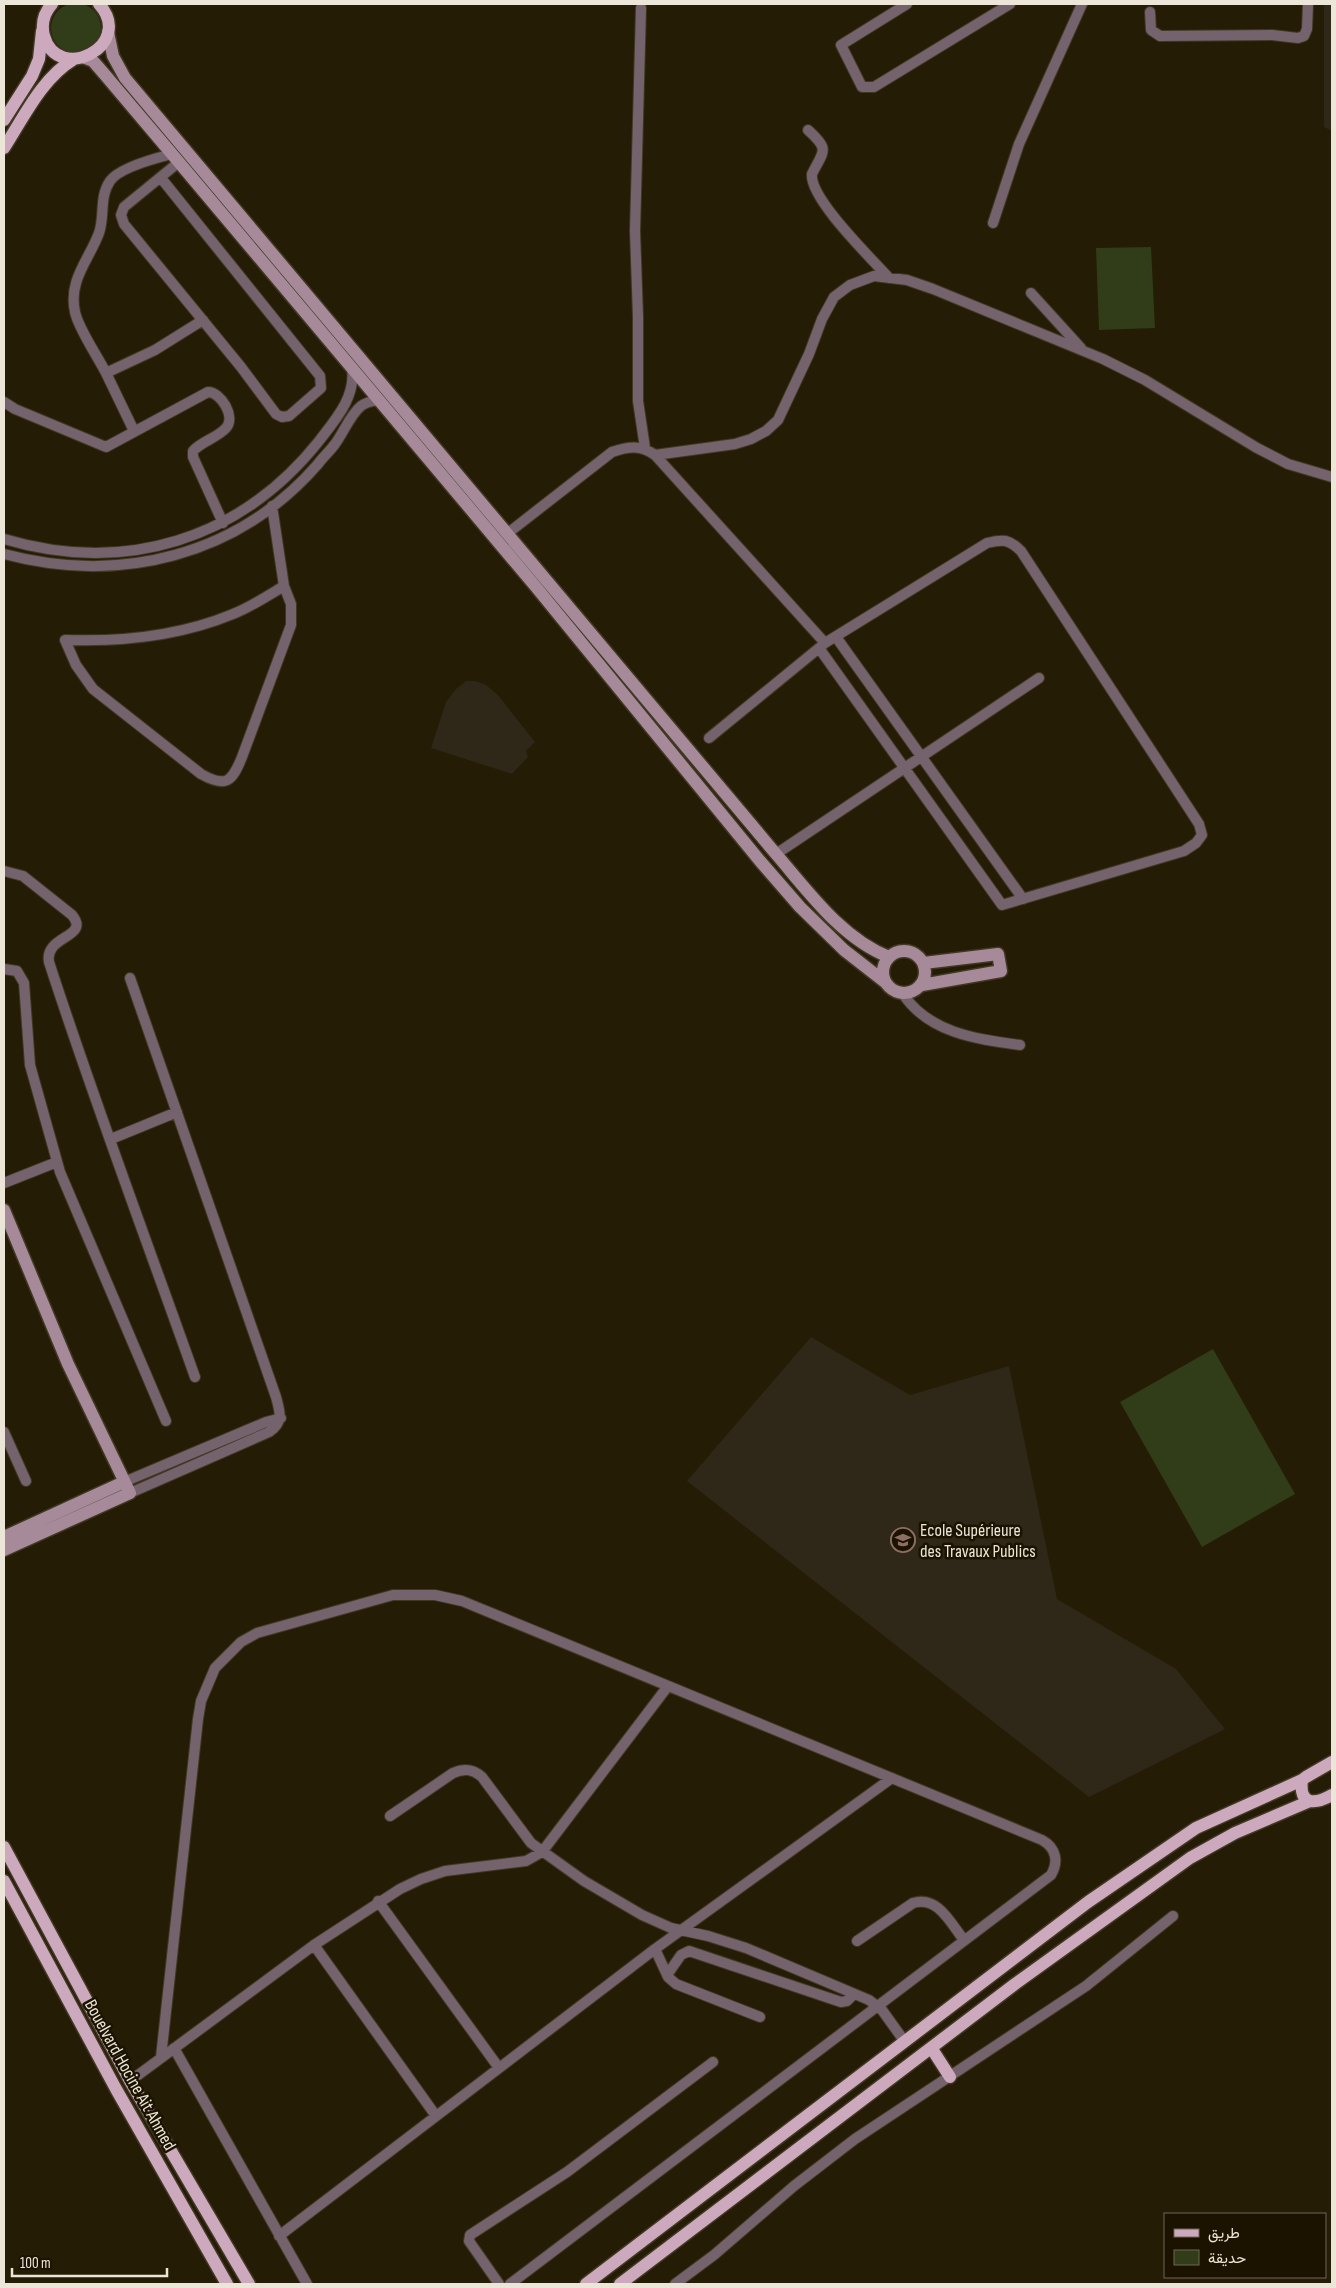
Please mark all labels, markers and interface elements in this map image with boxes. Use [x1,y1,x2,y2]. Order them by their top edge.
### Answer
place label: Ecole Supérieure des Travaux Publics [920,1520,1036,1562]
school or university icon: Ecole Supérieure des Travaux Publics [890,1527,916,1553]
street label: Bouelvard Hocine Ait Ahmed [80,1996,180,2154]
legend [1164,2213,1326,2278]
text: طريق [1208,2224,1240,2243]
scale bar [12,2246,168,2278]
text: حديقة [1208,2249,1246,2268]
text: 100 m [20,2254,51,2273]

